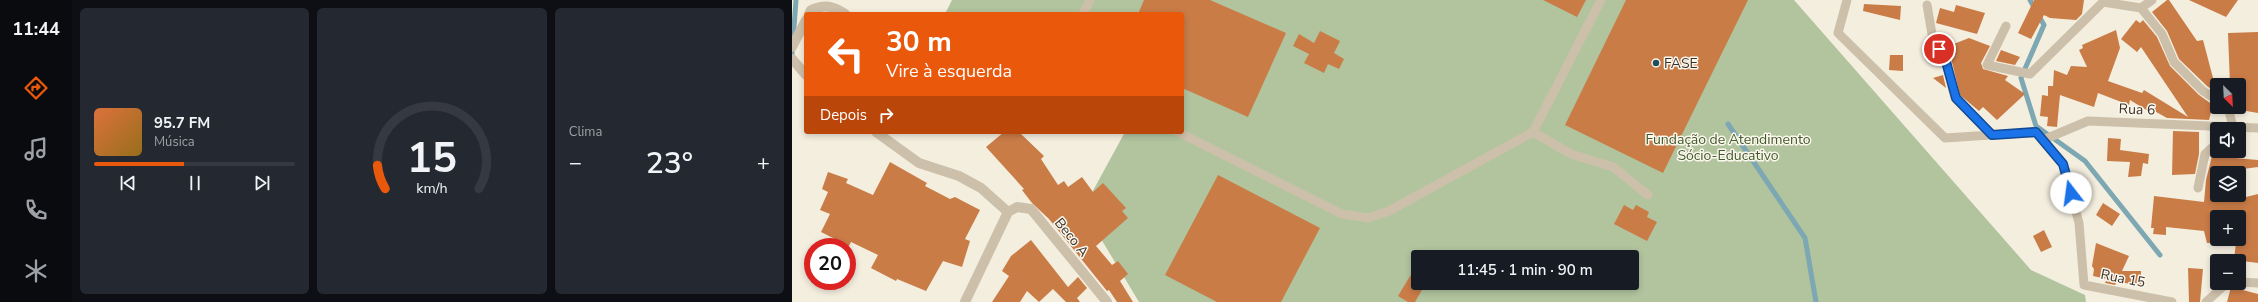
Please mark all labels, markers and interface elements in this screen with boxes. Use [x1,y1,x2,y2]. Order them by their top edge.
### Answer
text: 11:44 [12,17,60,41]
text: 30 m [886,23,952,61]
icon: left [820,28,872,80]
pin [1922,32,1956,66]
icon: arrive [1928,38,1950,60]
place label: FASE [1664,54,1698,73]
marker: FASE [1651,58,1661,68]
text: Vire à esquerda [886,59,1012,83]
icon: directions [22,74,50,102]
north arrow [2210,78,2246,114]
map controls [2210,78,2246,290]
street label: Rua 6 [2118,99,2156,120]
icon: right [875,104,897,126]
text: Depois [820,105,867,125]
text: 95.7 FM [154,113,210,133]
button: sound [2210,122,2246,158]
text: Clima [569,123,602,141]
text: 15 [407,130,457,187]
park label: Fundação de Atendimento Sócio-Educativo [1645,130,1811,165]
text: Música [154,133,195,151]
icon: music [22,135,50,163]
text: 23° [646,143,693,184]
text: − [569,148,582,178]
text: + [757,148,770,178]
button: layers [2210,166,2246,202]
icon: previous [117,172,139,194]
icon: pause [184,172,206,194]
icon: next [251,172,273,194]
position arrow [2050,172,2092,214]
text: km/h [416,179,448,198]
icon: phone [22,196,50,224]
button: + [2210,210,2246,246]
street label: Beco A [1050,214,1093,261]
speed limit sign: 20 [804,238,856,290]
button: − [2210,254,2246,290]
icon: climate [22,257,50,285]
text: 11:45 · 1 min · 90 m [1457,260,1593,280]
street label: Rua 15 [2099,265,2147,292]

